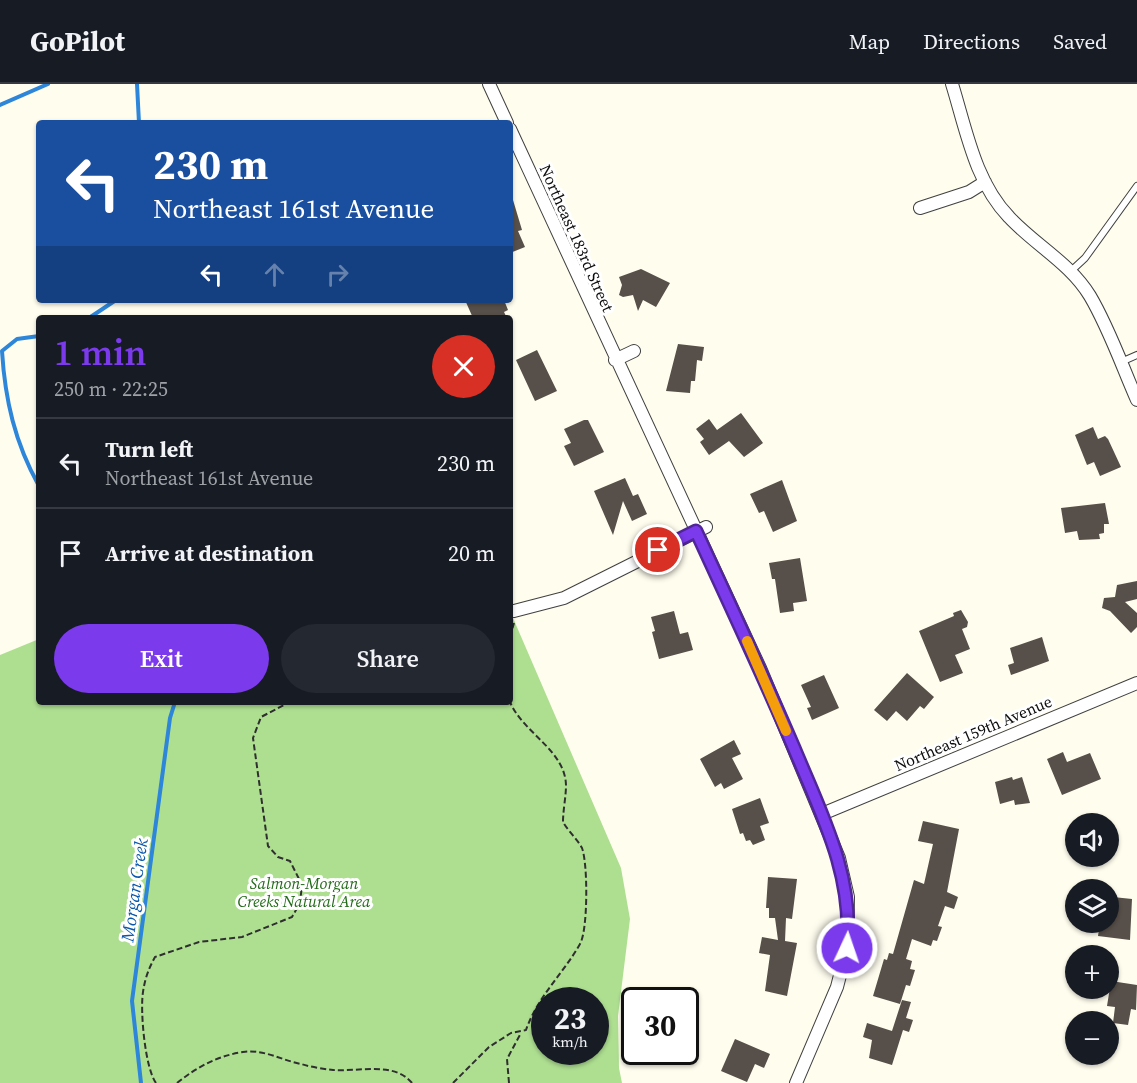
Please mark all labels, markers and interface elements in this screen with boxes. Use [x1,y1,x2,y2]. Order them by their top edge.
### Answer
text: GoPilot [30,22,125,60]
text: Map [849,27,890,56]
text: Directions [923,27,1020,56]
text: Saved [1053,27,1107,56]
text: 230 m [153,135,268,193]
icon: left [54,144,132,222]
street label: Northeast 183rd Street [535,161,620,316]
text: Northeast 161st Avenue [153,190,434,227]
icon: left [195,258,228,291]
icon: ahead [258,258,291,291]
icon: right [321,258,354,291]
text: 1 min [54,328,146,377]
button: close [432,335,495,398]
text: 250 m · 22:25 [54,375,168,403]
text: Turn left [105,434,193,464]
icon: left [54,447,87,480]
text: 230 m [437,448,495,478]
text: Northeast 161st Avenue [105,464,313,492]
pin [632,524,683,575]
icon: arrive [641,533,674,566]
icon: arrive [54,537,87,570]
text: Arrive at destination [105,538,314,568]
text: 20 m [448,538,495,568]
button: Exit [54,624,269,693]
button: Share [281,624,495,693]
street label: Northeast 159th Avenue [891,690,1055,776]
map controls [1065,813,1119,1065]
button: sound [1065,813,1119,867]
water label: Morgan Creek [114,836,154,944]
park label: Salmon-Morgan Creeks Natural Area [238,872,371,912]
button: layers [1065,879,1119,933]
position arrow [815,916,879,980]
button: + [1065,945,1119,999]
speed limit sign: 30 [621,987,699,1065]
text: 23 [554,998,586,1039]
button: − [1065,1011,1119,1065]
text: km/h [552,1031,588,1052]

